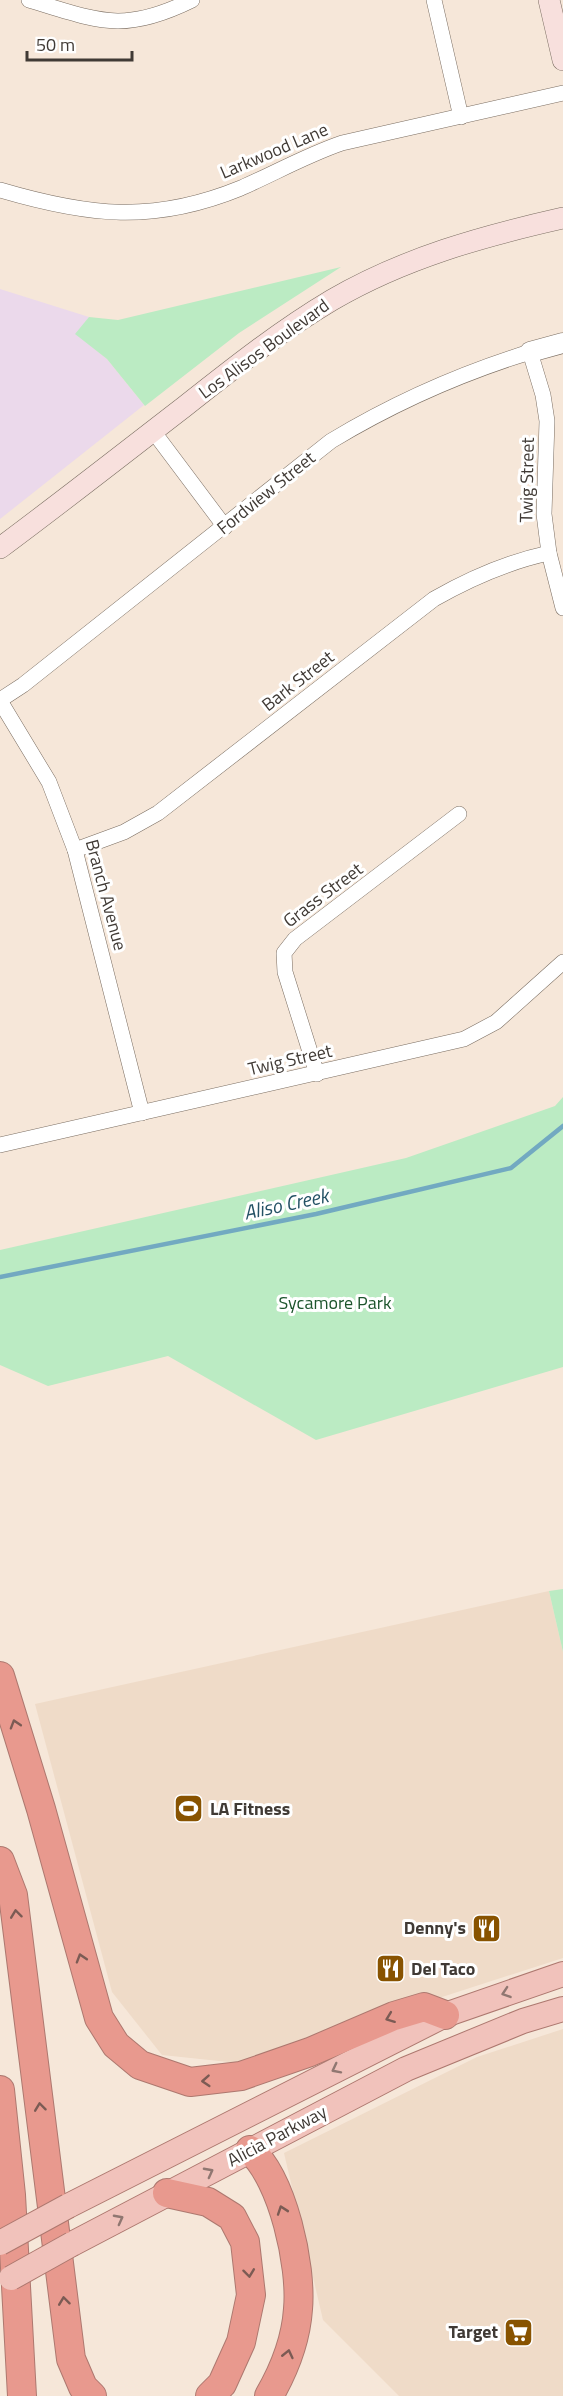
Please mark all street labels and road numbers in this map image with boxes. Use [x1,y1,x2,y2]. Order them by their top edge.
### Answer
street label: Larkwood Lane [216,116,332,185]
street label: Los Alisos Boulevard [193,292,335,405]
street label: Twig Street [512,436,541,523]
street label: Fordview Street [211,444,321,541]
street label: Bark Street [256,643,340,718]
street label: Branch Avenue [79,836,134,953]
street label: Grass Street [277,855,369,933]
street label: Twig Street [245,1037,335,1082]
street label: Alicia Parkway [222,2098,332,2173]

